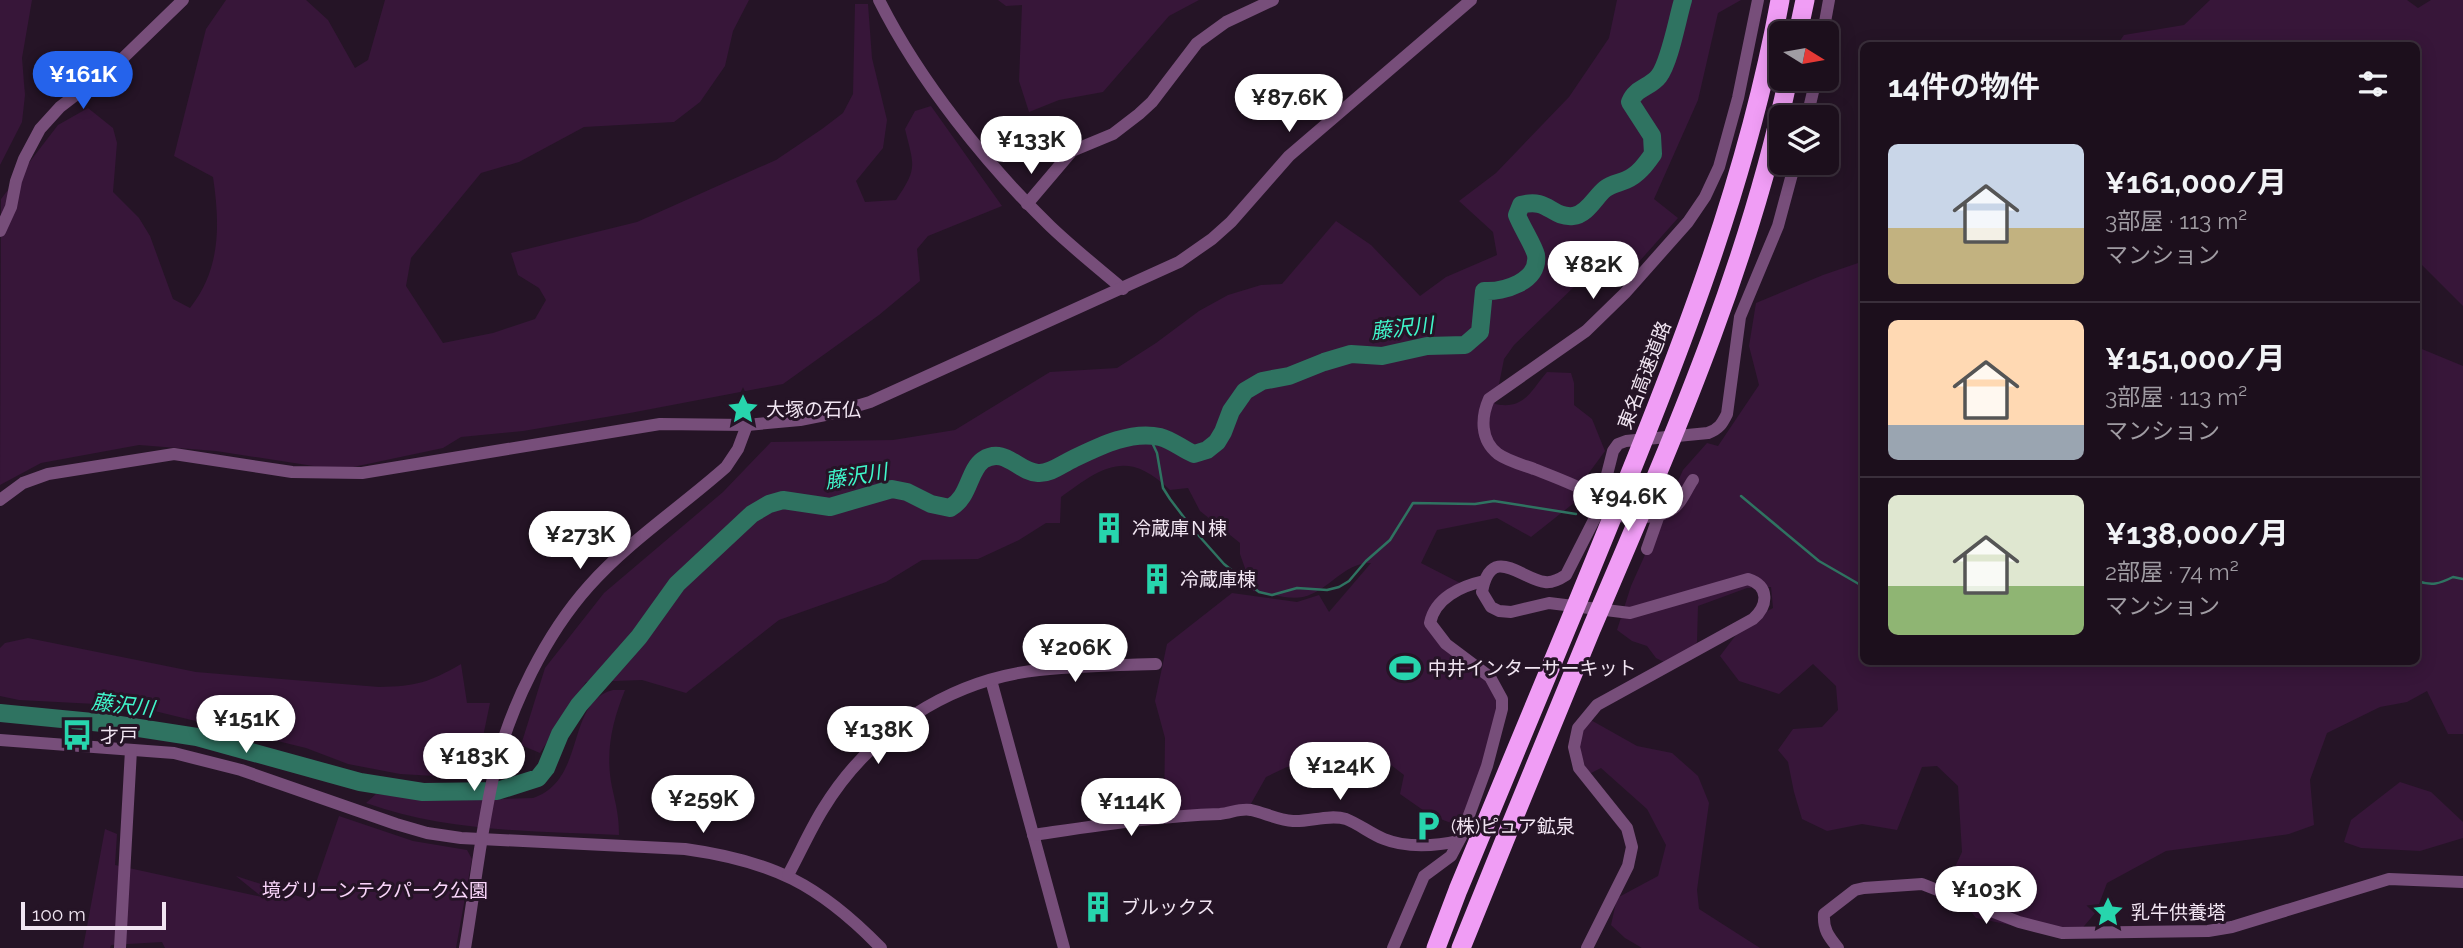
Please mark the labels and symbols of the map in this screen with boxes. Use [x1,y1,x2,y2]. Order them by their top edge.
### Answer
north arrow [1769,21,1839,91]
pin: ¥161K [34,52,132,111]
pin: ¥87.6K [1232,74,1346,134]
pin: ¥133K [982,116,1080,176]
pin: ¥82K [1552,242,1634,301]
water label: 藤沢川 [1369,312,1437,344]
street label: 東名高速道路 [1613,318,1675,432]
place icon: 大塚の石仏 [726,392,760,426]
place label: 大塚の石仏 [766,398,861,420]
water label: 藤沢川 [823,458,891,493]
pin: ¥94.6K [1571,474,1685,533]
building icon: 冷蔵庫Ｎ棟 [1092,511,1126,545]
pin: ¥273K [531,512,629,571]
place label: 冷蔵庫Ｎ棟 [1132,517,1227,539]
building icon: 冷蔵庫棟 [1140,562,1174,596]
place label: 冷蔵庫棟 [1180,568,1256,590]
pin: ¥206K [1026,624,1124,684]
sports icon: 中井インターサーキット [1388,651,1422,685]
place label: 中井インターサーキット [1428,657,1637,679]
water label: 藤沢川 [90,689,158,721]
pin: ¥151K [197,696,295,755]
pin: ¥138K [829,706,927,766]
bus stop icon: 才戸 [60,718,94,752]
place label: 才戸 [100,724,138,746]
pin: ¥183K [425,734,523,793]
pin: ¥124K [1291,742,1389,802]
pin: ¥259K [654,776,752,835]
pin: ¥114K [1082,778,1180,838]
parking icon: (株)ピュア鉱泉 [1411,809,1445,843]
place label: (株)ピュア鉱泉 [1451,815,1575,837]
pin: ¥103K [1937,866,2035,926]
park label: 境グリーンテクパーク公園 [262,879,488,901]
building icon: ブルックス [1081,890,1115,924]
place icon: 乳牛供養塔 [2091,895,2125,929]
place label: ブルックス [1121,896,1215,918]
scale bar [21,899,166,931]
place label: 乳牛供養塔 [2131,901,2226,923]

